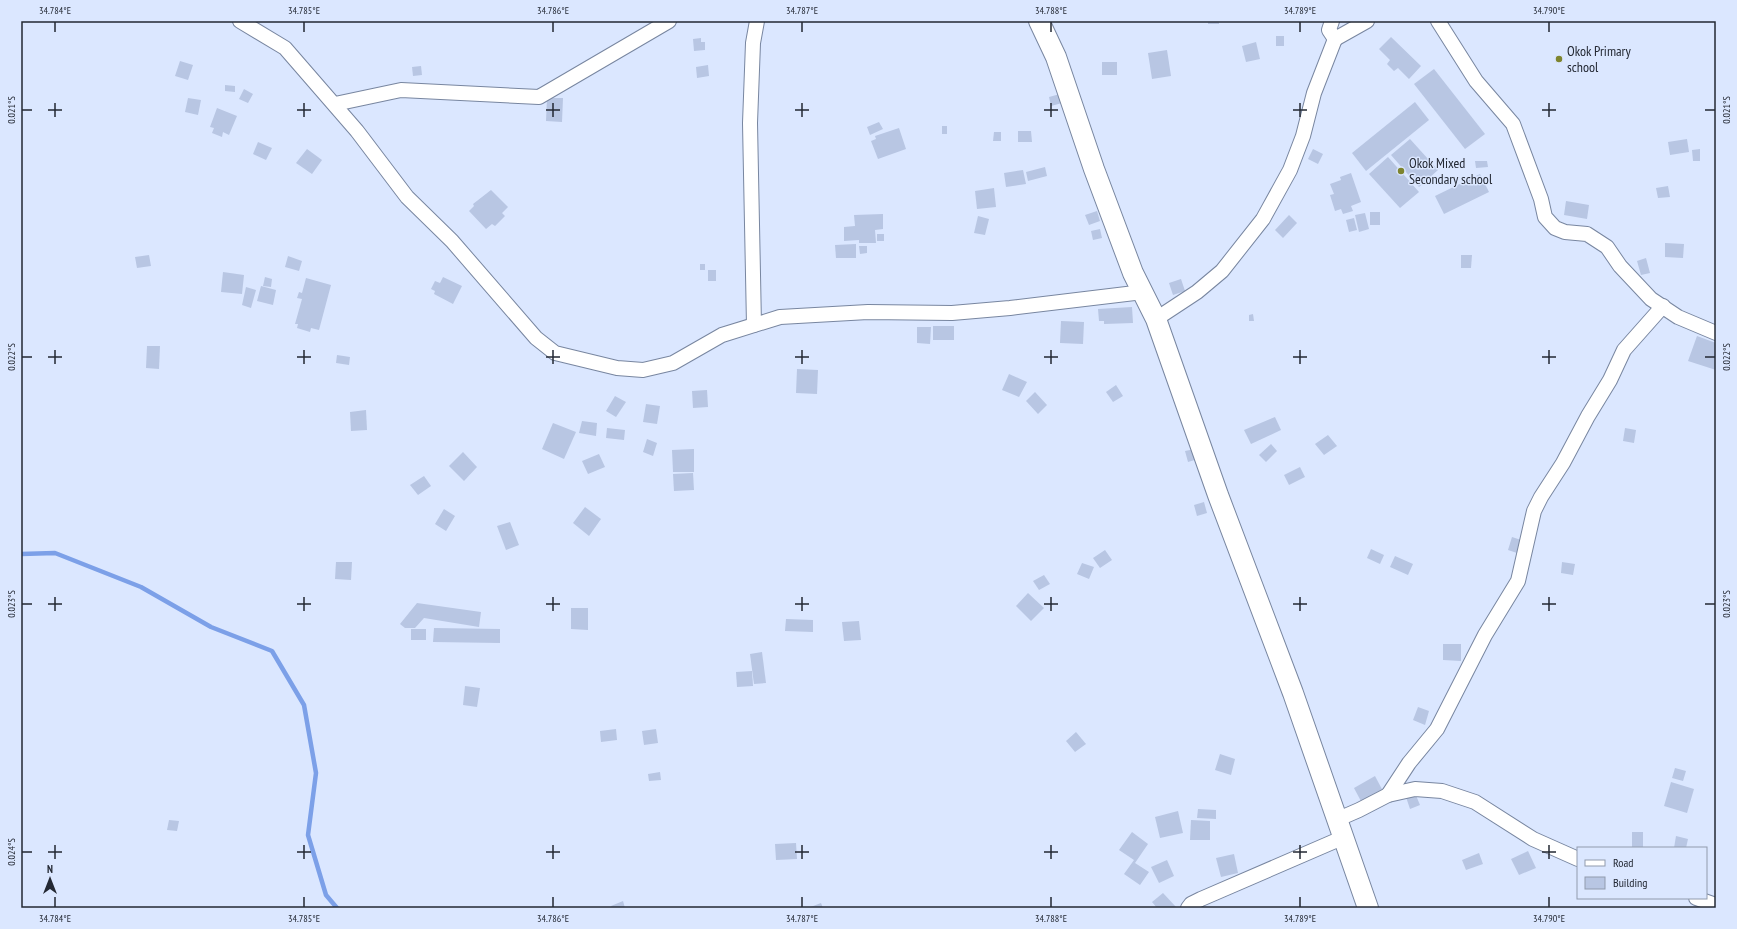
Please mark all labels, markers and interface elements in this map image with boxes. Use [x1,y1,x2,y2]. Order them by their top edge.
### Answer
text: 34.784°E [39,4,71,17]
text: 34.785°E [288,4,320,17]
text: 34.786°E [537,4,569,17]
text: 34.787°E [786,4,818,17]
text: 34.788°E [1035,4,1067,17]
text: 34.789°E [1284,4,1316,17]
text: 34.790°E [1533,4,1565,17]
place label: Okok Primary school [1567,42,1631,76]
marker: Okok Primary school [1554,54,1564,64]
text: 0.021°S [5,96,18,124]
text: 0.021°S [1720,96,1733,124]
place label: Okok Mixed Secondary school [1409,154,1493,188]
marker: Okok Mixed Secondary school [1396,166,1406,176]
text: 0.022°S [5,343,18,371]
text: 0.022°S [1720,343,1733,371]
text: 0.023°S [5,590,18,618]
text: 0.023°S [1720,590,1733,618]
text: 0.024°S [5,838,18,866]
legend [1577,847,1707,899]
text: Road [1613,855,1633,870]
north arrow [30,859,70,899]
text: N [47,862,53,876]
text: Building [1613,875,1648,890]
text: 34.784°E [39,912,71,925]
text: 34.785°E [288,912,320,925]
text: 34.786°E [537,912,569,925]
text: 34.787°E [786,912,818,925]
text: 34.788°E [1035,912,1067,925]
text: 34.789°E [1284,912,1316,925]
text: 34.790°E [1533,912,1565,925]

